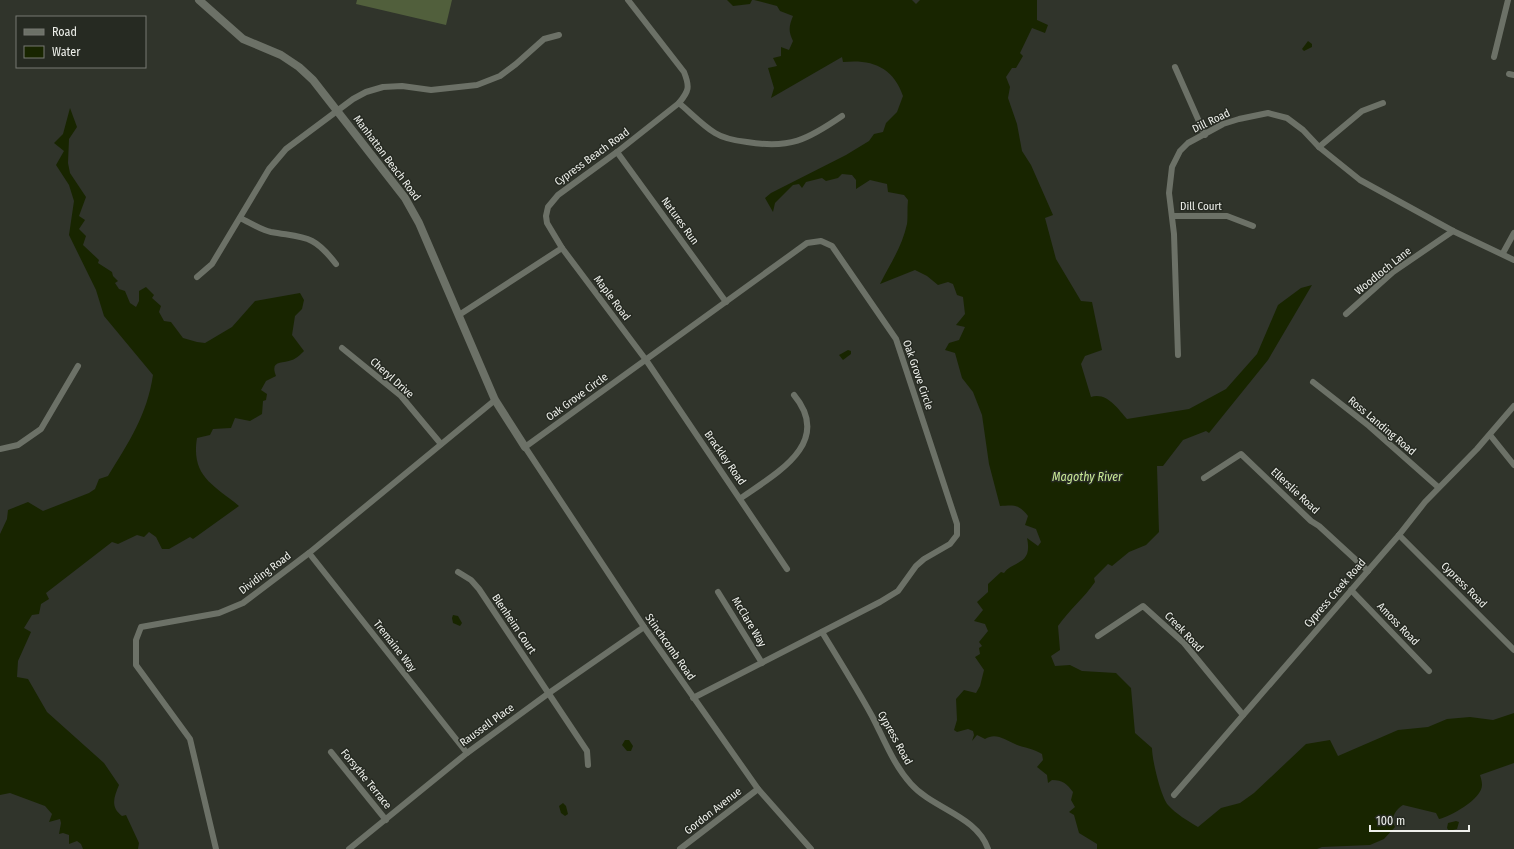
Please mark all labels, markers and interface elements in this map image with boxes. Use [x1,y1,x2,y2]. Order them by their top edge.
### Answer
legend [16,16,146,68]
text: Road [52,25,77,39]
text: Water [52,45,81,59]
street label: Dill Road [1190,106,1232,136]
street label: Manhattan Beach Road [351,113,423,203]
street label: Cypress Beach Road [552,126,632,188]
street label: Natures Run [659,195,701,247]
street label: Dill Court [1180,200,1222,213]
street label: Woodloch Lane [1352,244,1414,298]
street label: Maple Road [591,273,633,323]
street label: Oak Grove Circle [900,338,936,412]
street label: Cheryl Drive [367,355,417,401]
street label: Oak Grove Circle [544,370,610,424]
street label: Ross Landing Road [1345,394,1419,458]
street label: Brackley Road [702,428,748,488]
street label: Ellerslie Road [1268,465,1322,517]
water label: Magothy River [1052,470,1123,484]
street label: Dividing Road [236,549,294,597]
street label: Cypress Creek Road [1302,556,1368,630]
street label: Cypress Road [1438,559,1490,611]
street label: Blenheim Court [489,592,539,657]
street label: McClare Way [729,595,769,649]
street label: Amoss Road [1374,600,1422,648]
street label: Creek Road [1162,609,1206,655]
street label: Stinchcomb Road [642,611,698,683]
street label: Tremaine Way [371,617,419,675]
street label: Raussell Place [457,701,517,749]
street label: Cypress Road [875,709,915,767]
street label: Forsythe Terrace [338,746,394,812]
street label: Gordon Avenue [682,785,744,837]
scale bar [1370,807,1469,833]
text: 100 m [1376,814,1405,828]

